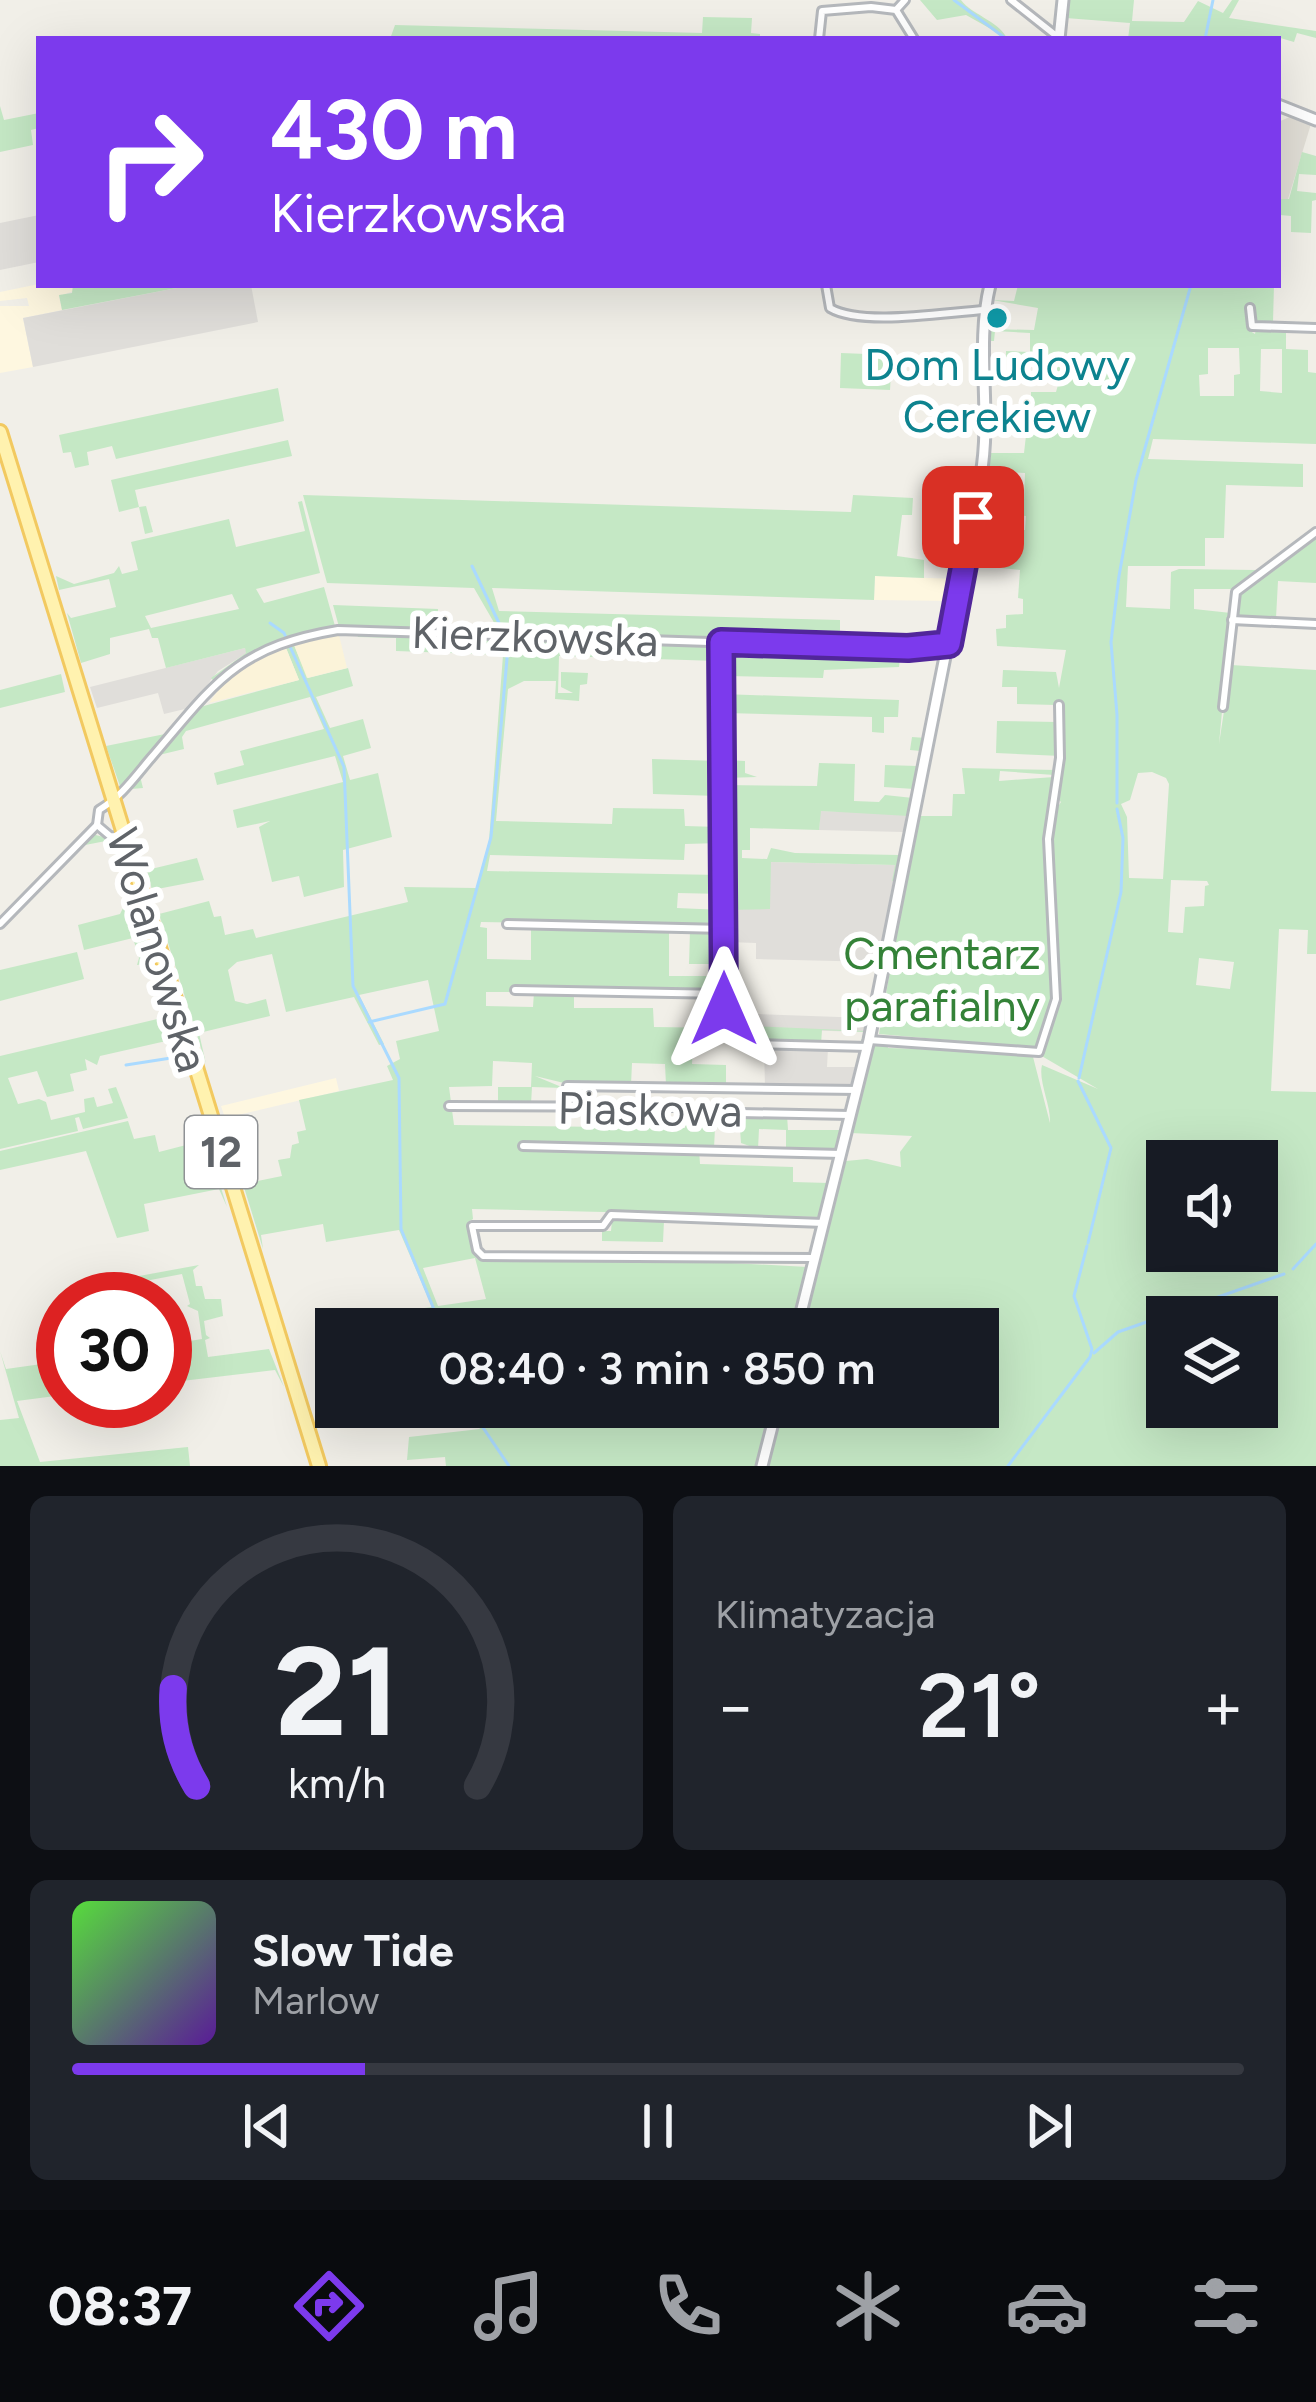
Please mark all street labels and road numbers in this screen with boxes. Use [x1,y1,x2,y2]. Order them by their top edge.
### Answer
street label: Kierzkowska [411,605,659,667]
street label: Wolanowska [95,822,221,1078]
street label: Piaskowa [557,1080,743,1138]
road number: 12 [185,1116,257,1188]

